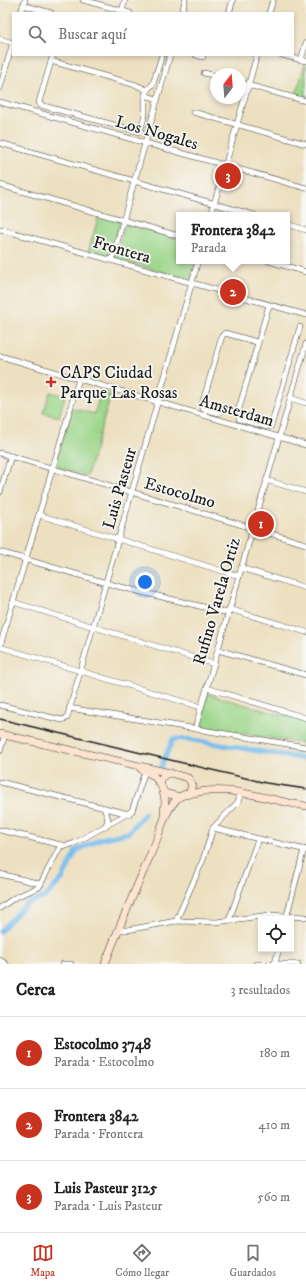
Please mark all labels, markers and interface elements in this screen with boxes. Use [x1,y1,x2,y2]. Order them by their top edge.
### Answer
search box [12,12,294,56]
icon: search [26,23,48,45]
text: Buscar aquí [58,25,126,44]
north arrow [210,68,246,104]
street label: Los Nogales [113,111,201,155]
pin: 3 [215,161,241,191]
popup [176,212,290,264]
text: Frontera 3842 [191,221,275,240]
street label: Frontera [90,231,154,269]
text: Parada [191,240,226,256]
pin: 2 [220,277,246,307]
place label: CAPS Ciudad Parque Las Rosas [60,362,178,404]
marker: CAPS Ciudad Parque Las Rosas [45,376,57,388]
street label: Amsterdam [197,390,277,432]
street label: Luis Pasteur [98,444,142,532]
street label: Estocolmo [142,472,218,514]
pin: 1 [248,509,274,539]
street label: Rufino Varela Ortiz [188,534,246,668]
your location [135,572,155,592]
map controls [258,916,294,952]
button: locate [258,916,294,952]
text: Cerca [16,979,55,1001]
text: 3 resultados [231,982,290,998]
text: Estocolmo 3748 [54,1035,151,1054]
text: 1 [27,1045,31,1061]
text: 180 m [259,1045,290,1061]
text: Parada · Estocolmo [54,1054,154,1070]
text: Frontera 3842 [54,1107,138,1126]
text: 2 [26,1117,32,1133]
text: 410 m [258,1117,290,1133]
text: Parada · Frontera [54,1126,143,1142]
text: Luis Pasteur 3125 [54,1179,157,1198]
text: 3 [27,1189,31,1205]
text: 560 m [257,1189,290,1205]
text: Parada · Luis Pasteur [54,1198,162,1214]
tab: Mapa [30,1242,55,1280]
tab: Cómo llegar [115,1242,169,1280]
tab: Guardados [229,1242,276,1280]

